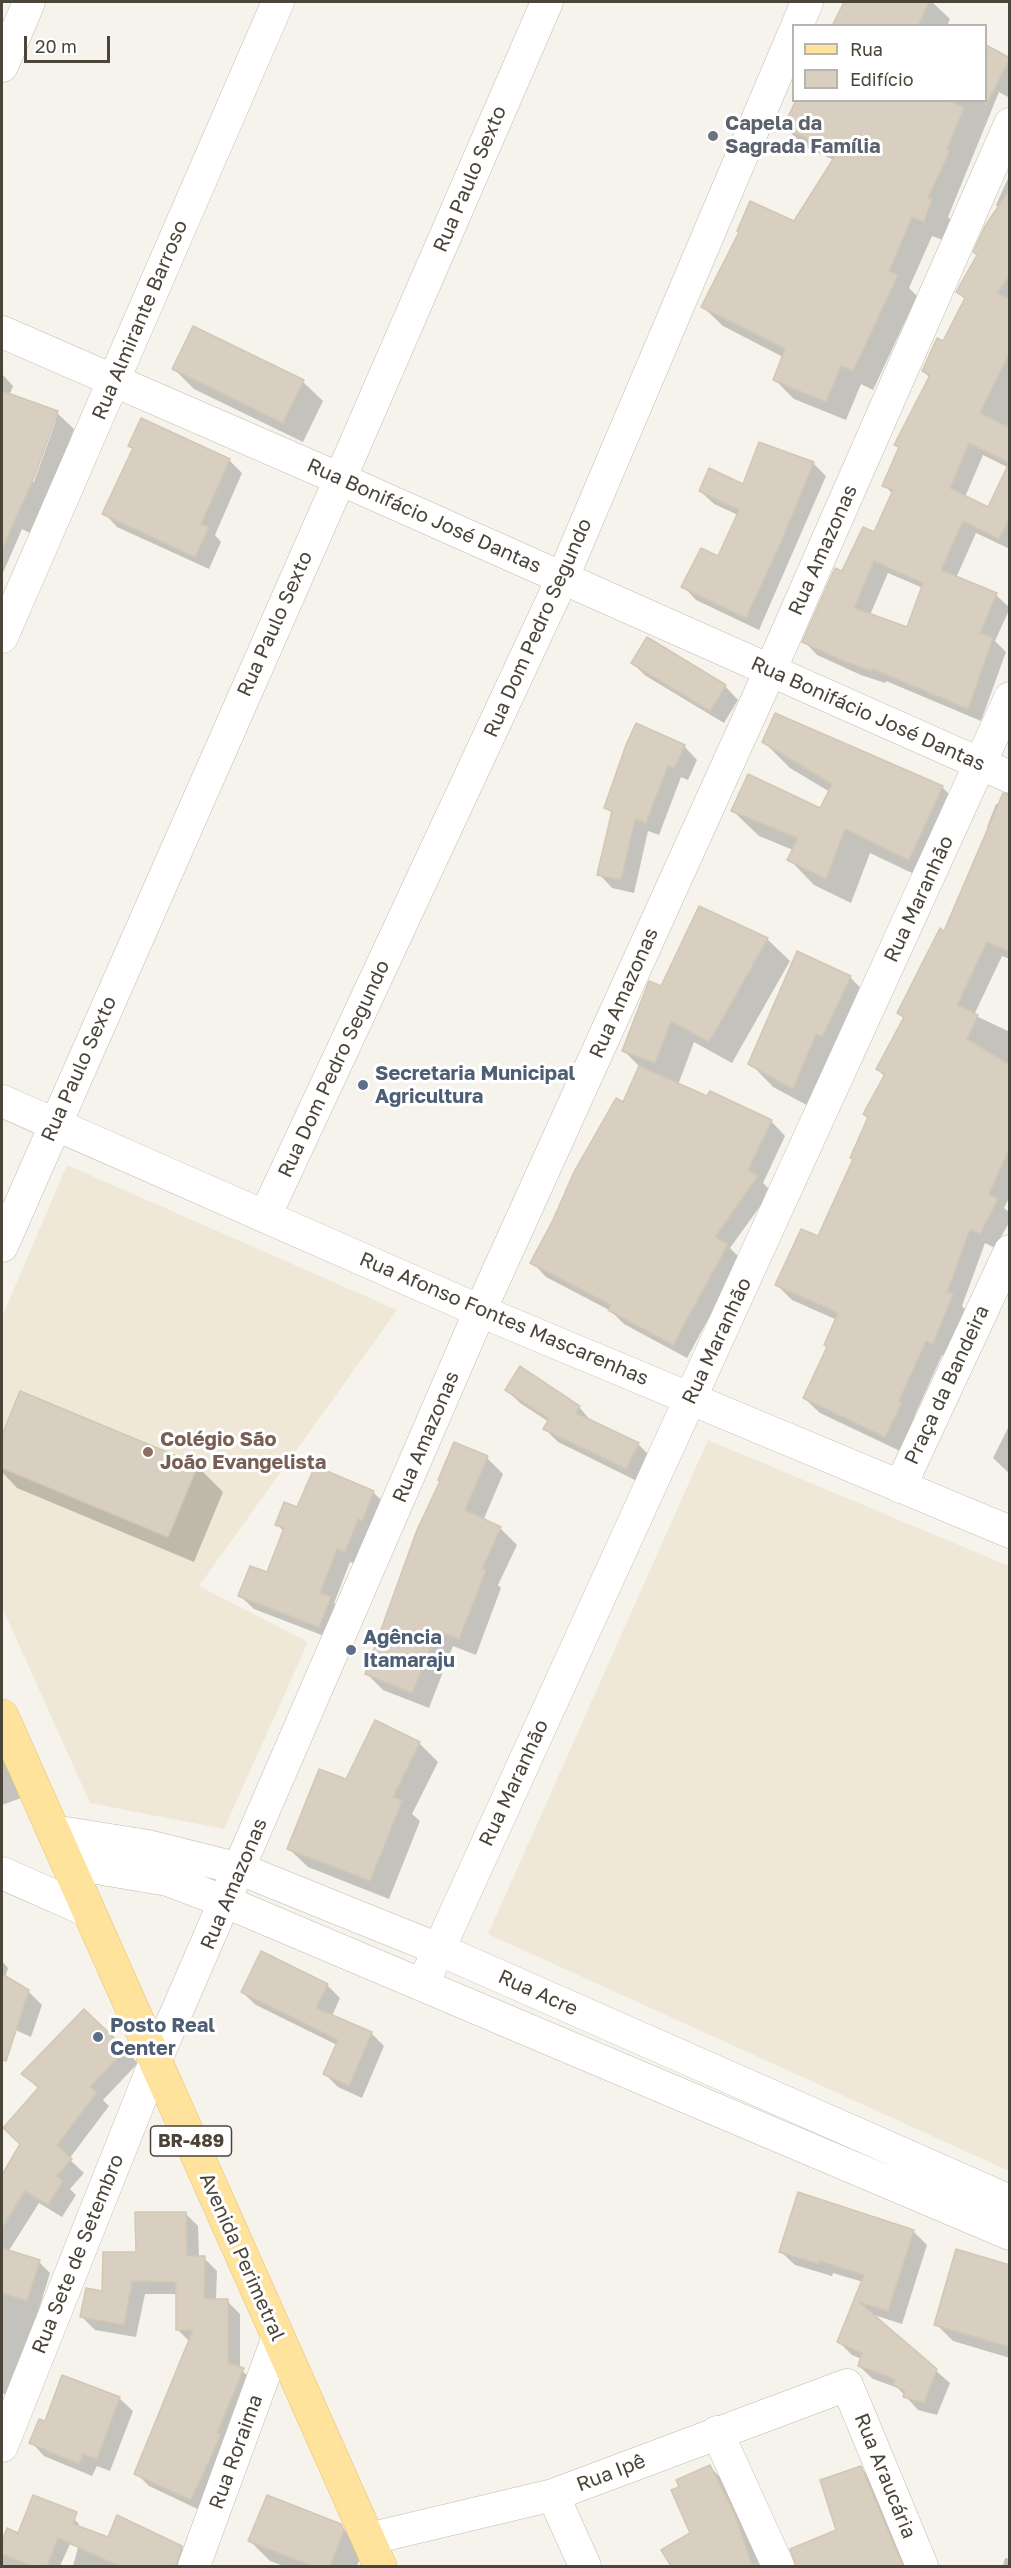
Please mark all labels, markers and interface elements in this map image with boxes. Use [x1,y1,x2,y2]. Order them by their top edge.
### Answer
scale bar [27,24,112,62]
legend [792,24,987,102]
text: 20 m [35,35,77,57]
text: Rua [850,38,883,60]
text: Edifício [850,68,914,90]
street label: Rua Paulo Sexto [428,102,512,256]
place label: Capela da Sagrada Família [725,112,880,159]
marker: Capela da Sagrada Família [706,129,720,143]
street label: Rua Almirante Barroso [87,217,193,423]
street label: Rua Bonifácio José Dantas [303,453,545,579]
street label: Rua Amazonas [783,481,863,619]
street label: Rua Dom Pedro Segundo [479,515,597,741]
street label: Rua Paulo Sexto [232,548,318,700]
street label: Rua Bonifácio José Dantas [747,651,989,777]
street label: Rua Maranhão [879,832,959,966]
street label: Rua Amazonas [584,924,664,1062]
street label: Rua Dom Pedro Segundo [273,956,395,1182]
street label: Rua Paulo Sexto [36,993,122,1145]
place label: Secretaria Municipal Agricultura [375,1062,575,1109]
marker: Secretaria Municipal Agricultura [356,1078,370,1092]
street label: Rua Afonso Fontes Mascarenhas [356,1247,652,1391]
street label: Rua Maranhão [677,1274,757,1408]
street label: Praça da Bandeira [900,1302,994,1468]
street label: Rua Amazonas [388,1368,464,1506]
place label: Colégio São João Evangelista [160,1428,326,1475]
marker: Colégio São João Evangelista [141,1445,155,1459]
place label: Agência Itamaraju [363,1626,455,1673]
marker: Agência Itamaraju [344,1643,358,1657]
street label: Rua Maranhão [474,1716,554,1850]
street label: Rua Amazonas [196,1815,272,1953]
street label: Rua Acre [494,1965,582,2021]
place label: Posto Real Center [110,2014,215,2061]
marker: Posto Real Center [91,2030,105,2044]
road number: BR-489 [150,2126,231,2156]
street label: Rua Sete de Setembro [27,2151,129,2357]
street label: Avenida Perimetral [194,2169,290,2345]
street label: Rua Roraima [204,2391,268,2513]
street label: Rua Araucária [849,2410,921,2542]
street label: Rua Ipê [573,2449,649,2497]

